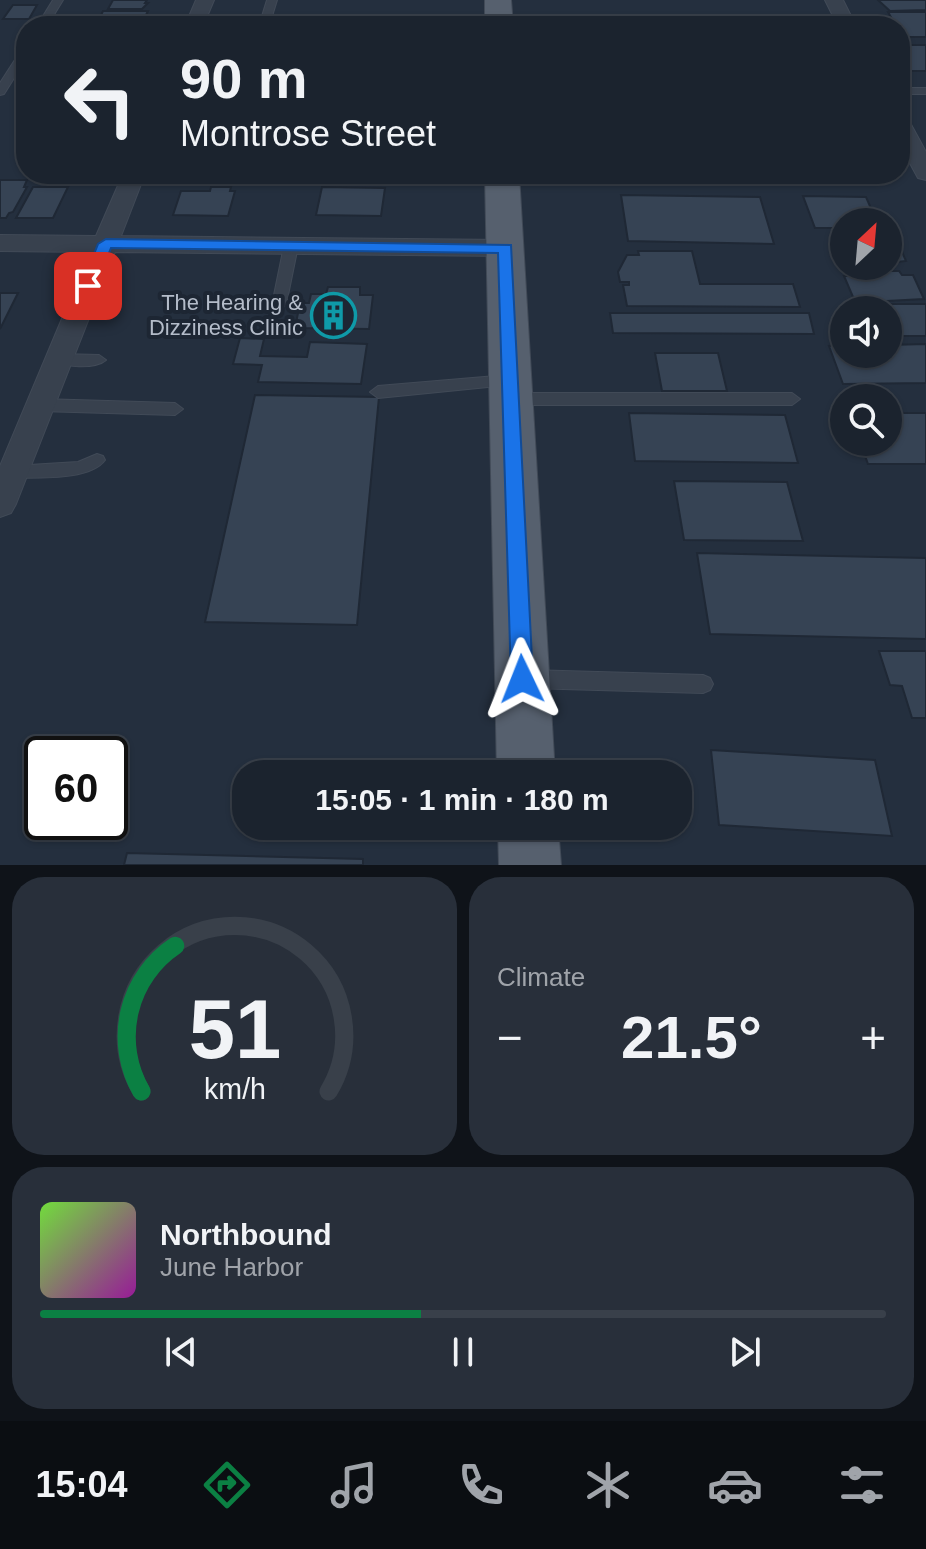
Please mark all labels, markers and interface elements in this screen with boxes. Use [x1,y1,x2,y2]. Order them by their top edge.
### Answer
text: 90 m [180,47,308,110]
icon: left [48,48,152,152]
text: Montrose Street [180,113,436,154]
north arrow [830,208,902,280]
map controls [830,208,902,456]
pin [54,252,122,320]
icon: arrive [66,264,110,308]
place label: The Hearing & Dizziness Clinic [149,290,303,340]
building icon: The Hearing & Dizziness Clinic [310,291,358,339]
button: sound [830,296,902,368]
button: search [830,384,902,456]
position arrow [480,637,564,721]
speed limit sign: 60 [24,736,128,840]
text: 15:05 · 1 min · 180 m [315,783,609,816]
text: Climate [497,962,585,992]
text: 51 [188,983,281,1076]
text: 21.5° [621,1004,762,1071]
text: − [497,1013,523,1062]
text: + [860,1013,886,1062]
text: km/h [204,1073,265,1105]
text: Northbound [160,1218,332,1251]
text: June Harbor [160,1252,303,1282]
icon: previous [159,1330,203,1374]
icon: pause [441,1330,485,1374]
icon: next [723,1330,767,1374]
icon: directions [199,1457,255,1513]
icon: music [326,1457,382,1513]
icon: phone [453,1457,509,1513]
icon: climate [580,1457,636,1513]
icon: car [707,1457,763,1513]
icon: filters [834,1457,890,1513]
text: 15:04 [36,1464,128,1505]

